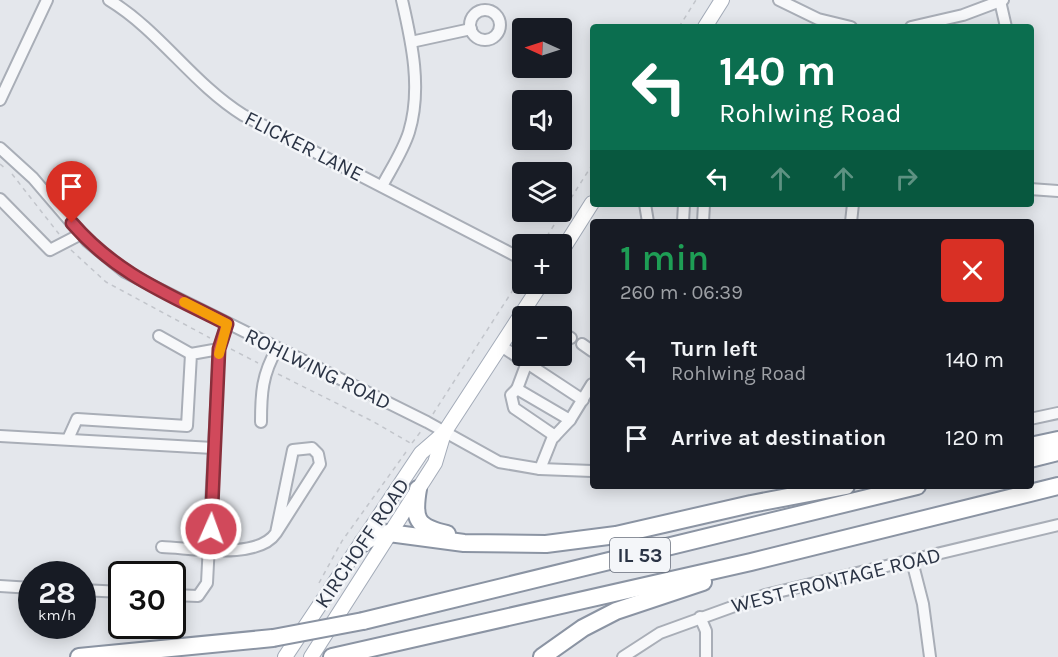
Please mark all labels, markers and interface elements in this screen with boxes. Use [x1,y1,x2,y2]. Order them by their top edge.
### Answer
north arrow [512,18,572,78]
map controls [512,18,572,366]
text: 140 m [719,46,836,96]
icon: left [620,48,698,126]
button: sound [512,90,572,150]
text: Rohlwing Road [719,97,902,129]
street label: FLICKER LANE [241,106,367,186]
pin [46,161,97,223]
button: layers [512,162,572,222]
icon: left [701,162,734,195]
icon: ahead [764,162,797,195]
icon: ahead [827,162,860,195]
icon: right [890,162,923,195]
icon: arrive [55,170,88,203]
button: + [512,234,572,294]
text: 1 min [620,237,709,279]
button: close [941,239,1004,302]
text: 260 m · 06:39 [620,281,743,304]
button: − [512,306,572,366]
street label: ROHLWING ROAD [241,323,395,415]
text: Turn left [671,336,758,362]
icon: left [620,344,653,377]
text: 140 m [946,347,1004,373]
text: Rohlwing Road [671,362,806,385]
icon: arrive [620,422,653,455]
text: Arrive at destination [671,425,886,451]
text: 120 m [945,425,1004,451]
street label: KIRCHOFF ROAD [310,474,414,612]
position arrow [179,497,243,561]
road number: IL 53 [610,538,670,572]
street label: WEST FRONTAGE ROAD [729,542,943,618]
speed limit sign: 30 [108,561,186,639]
text: 28 [38,575,76,611]
text: km/h [38,606,76,624]

